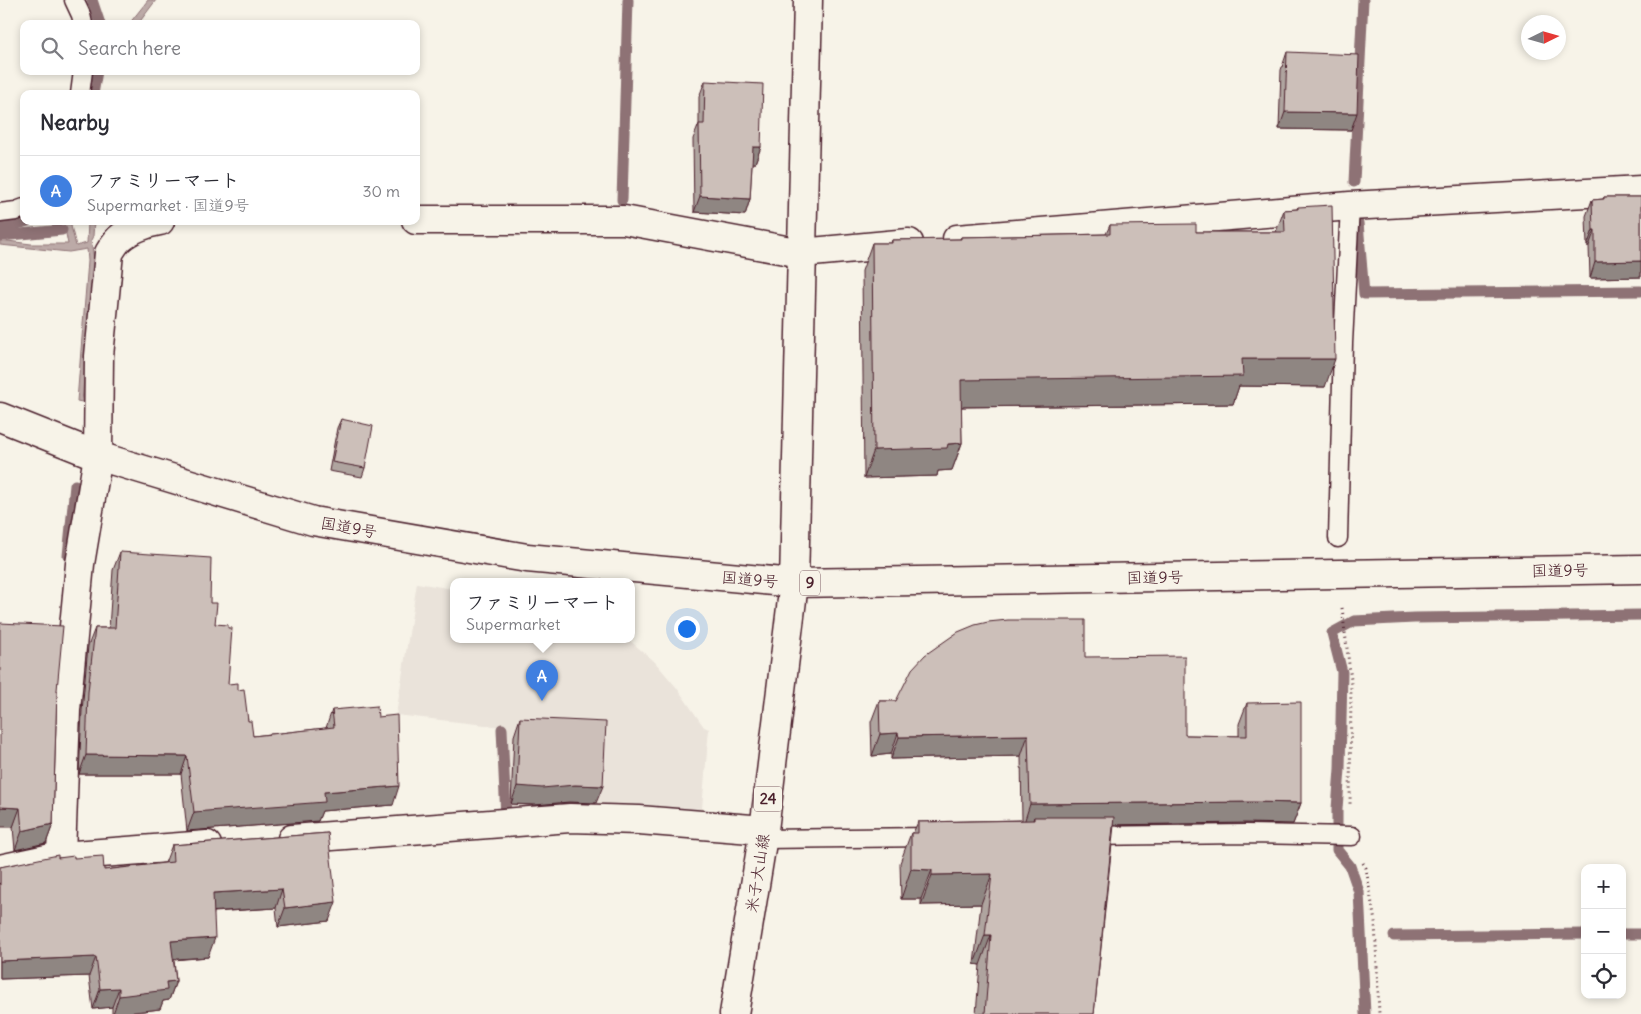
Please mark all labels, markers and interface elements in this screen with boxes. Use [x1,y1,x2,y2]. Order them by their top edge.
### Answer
north arrow [1521,15,1566,60]
search box [20,20,420,75]
icon: search [38,34,66,62]
text: Search here [78,36,181,60]
text: Nearby [40,109,110,136]
text: ファミリーマート [87,168,240,192]
text: A [51,181,61,201]
text: 30 m [363,181,400,201]
text: Supermarket · 国道9号 [87,195,250,215]
street label: 国道9号 [319,512,379,542]
street label: 国道9号 [1531,560,1589,580]
street label: 国道9号 [721,567,779,591]
street label: 国道9号 [1126,567,1184,587]
road number: 9 [800,570,820,596]
popup [450,578,635,643]
text: ファミリーマート [466,590,619,614]
text: Supermarket [466,614,560,634]
your location [674,616,700,642]
pin: A [526,660,558,701]
road number: 24 [754,786,782,812]
street label: 米子大山線 [741,832,773,914]
map controls [1581,864,1626,999]
button: + [1581,864,1626,909]
button: − [1581,909,1626,954]
button: locate [1581,954,1626,999]

